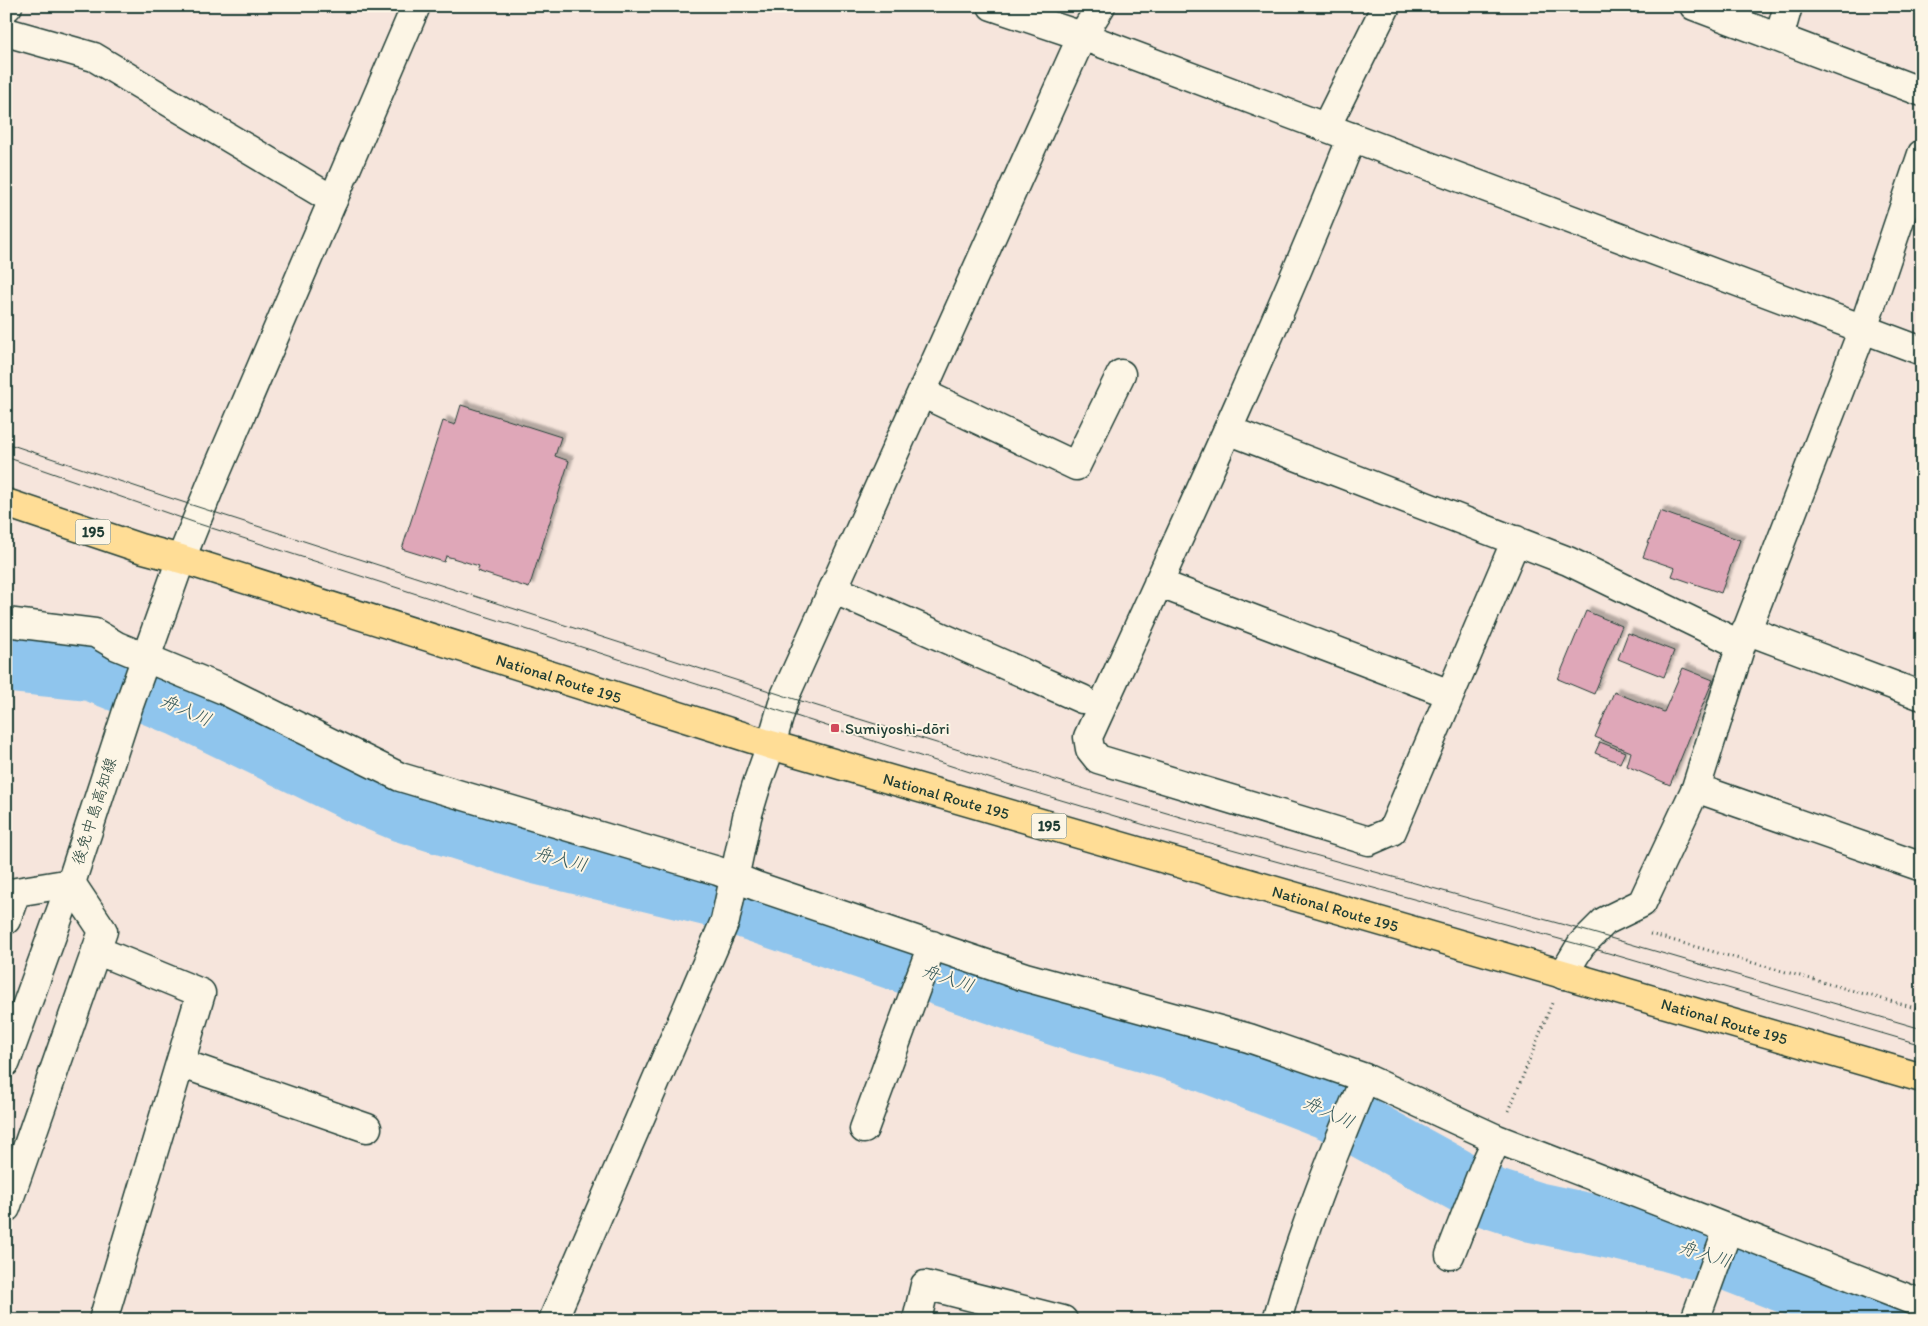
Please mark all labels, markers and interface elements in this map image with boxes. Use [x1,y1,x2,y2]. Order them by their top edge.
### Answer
road number: 195 [76,520,110,544]
street label: National Route 195 [494,649,624,707]
water label: 舟入川 [157,689,215,731]
place label: Sumiyoshi-dōri [845,719,950,738]
marker: Sumiyoshi-dōri [829,722,841,734]
street label: 後免中島高知線 [68,755,120,867]
street label: National Route 195 [881,768,1012,823]
road number: 195 [1032,814,1066,838]
water label: 舟入川 [532,842,590,876]
street label: National Route 195 [1270,881,1401,936]
water label: 舟入川 [919,959,977,997]
street label: National Route 195 [1659,994,1790,1048]
water label: 舟入川 [1300,1091,1358,1133]
water label: 舟入川 [1676,1236,1734,1272]

